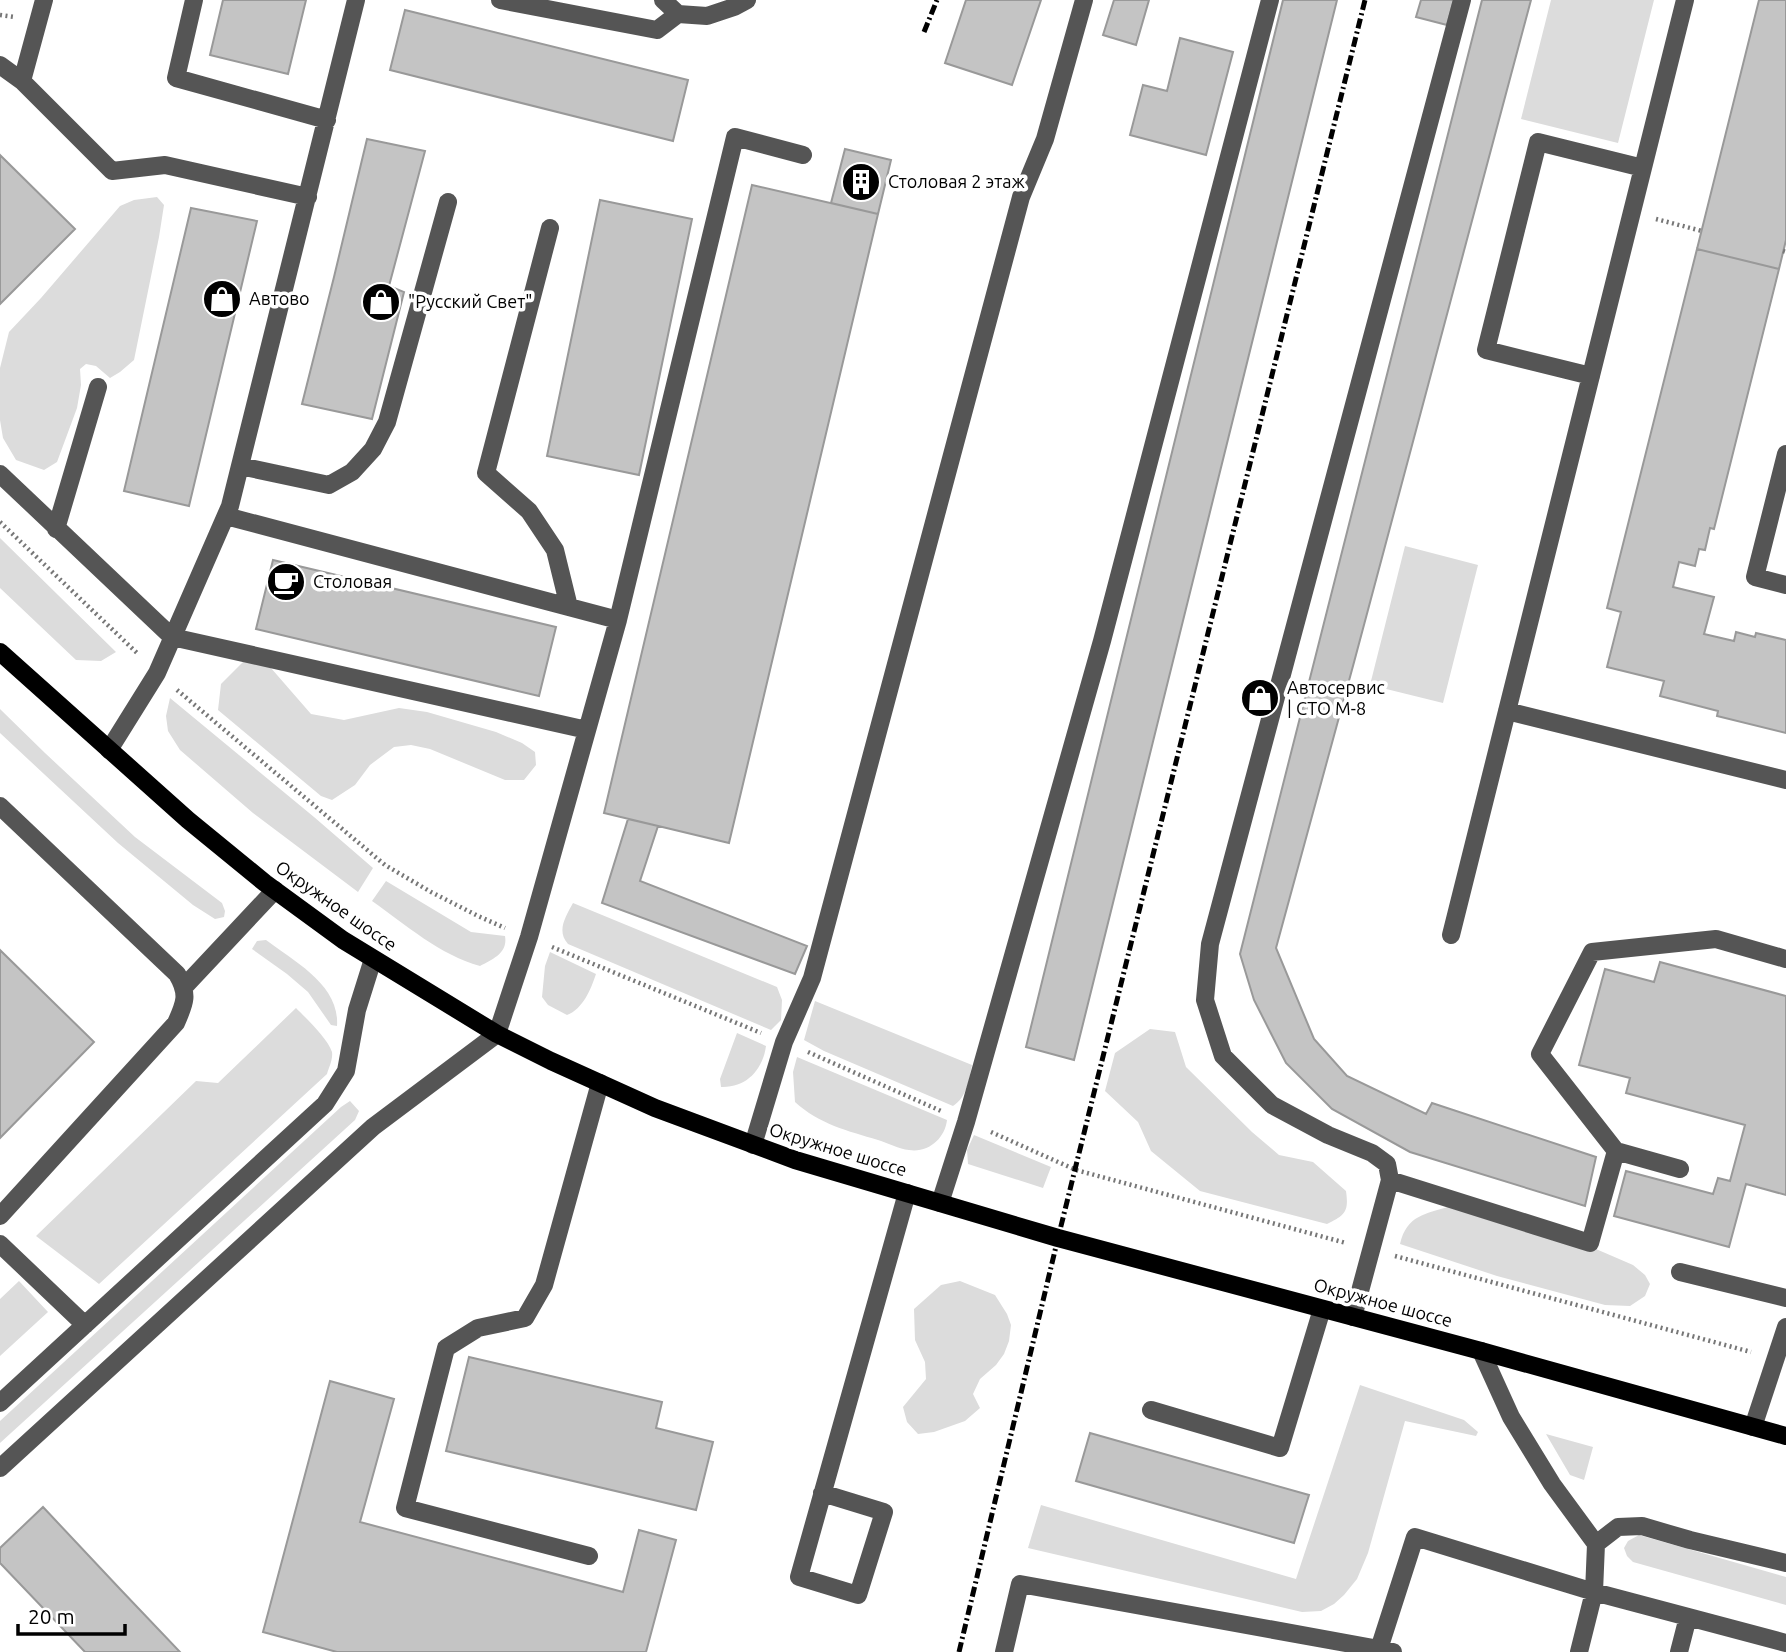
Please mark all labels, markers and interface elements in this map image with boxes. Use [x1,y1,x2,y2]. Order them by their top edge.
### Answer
building icon: Столовая 2 этаж [840,161,882,203]
place label: Столовая 2 этаж [888,171,1025,191]
shop icon: Автово [201,278,243,320]
shop icon: "Русский Свет" [360,281,402,323]
place label: Автово [249,288,310,308]
place label: "Русский Свет" [408,291,532,311]
cafe icon: Столовая [265,561,307,603]
place label: Столовая [313,571,392,591]
shop icon: Автосервис | СТО М-8 [1239,677,1281,719]
place label: Автосервис | СТО М-8 [1287,677,1385,718]
street label: Окружное шоссе [272,856,401,954]
street label: Окружное шоссе [767,1119,909,1179]
street label: Окружное шоссе [1312,1274,1455,1330]
scale bar [18,1592,124,1636]
text: 20 m [28,1604,75,1628]

